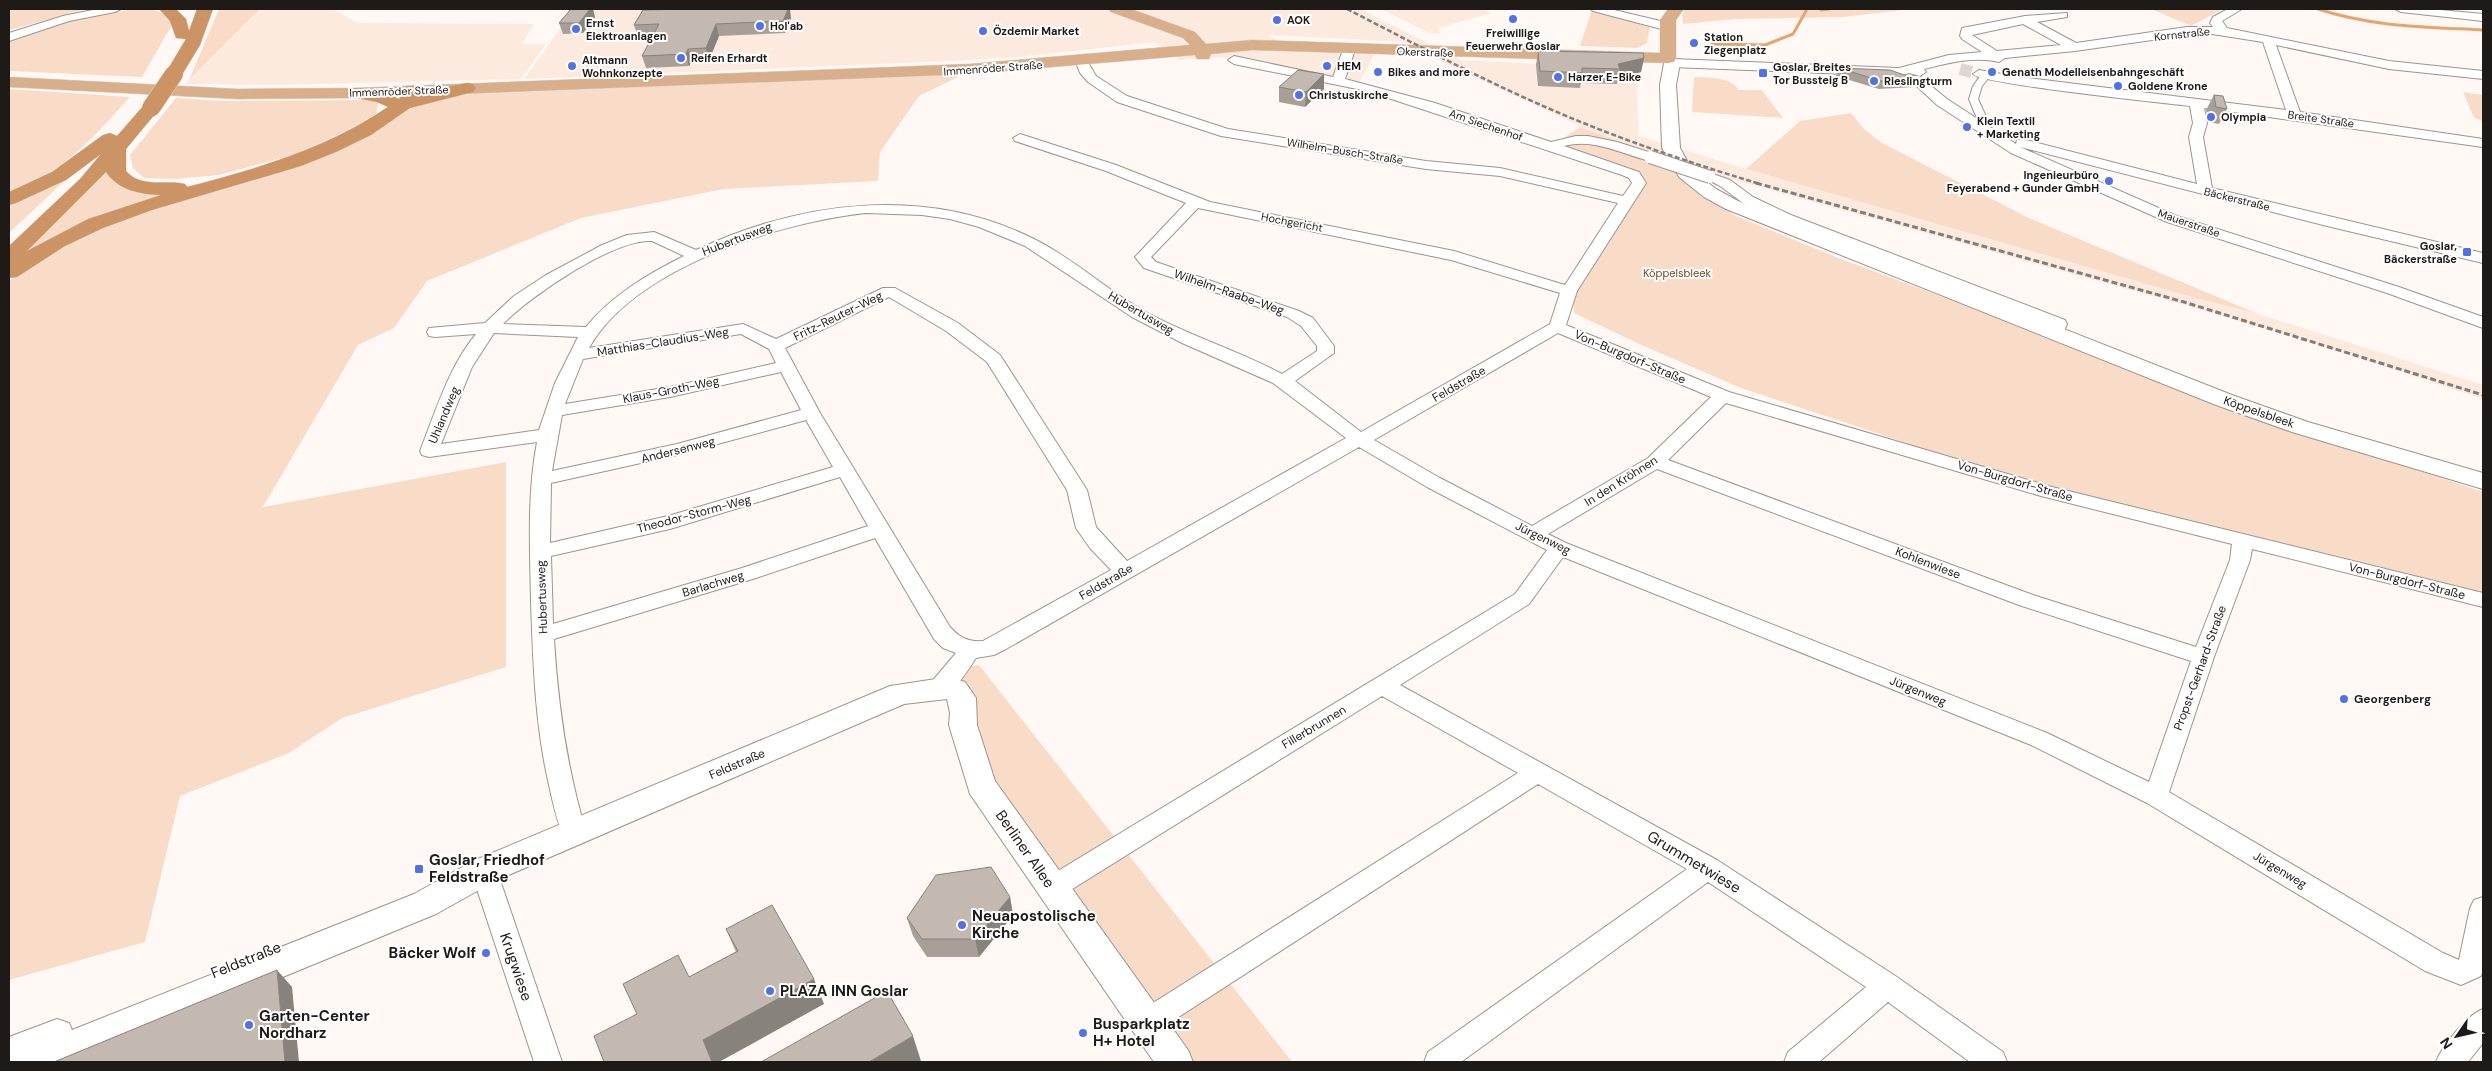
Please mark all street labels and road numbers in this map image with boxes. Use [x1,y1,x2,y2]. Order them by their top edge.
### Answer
street label: Kornstraße [2153,24,2211,44]
street label: Okerstraße [1396,44,1454,60]
street label: Immenröder Straße [943,58,1043,78]
street label: Immenröder Straße [349,82,449,100]
street label: Am Siechenhof [1447,106,1525,144]
street label: Breite Straße [2287,107,2355,131]
street label: Wilhelm-Busch-Straße [1286,135,1404,167]
street label: Bäckerstraße [2203,184,2271,214]
street label: Mauerstraße [2156,206,2222,240]
street label: Hochgericht [1260,209,1324,235]
street label: Hubertusweg [700,218,774,260]
street label: Wilhelm-Raabe-Weg [1172,266,1287,318]
street label: Fritz-Reuter-Weg [791,287,885,344]
street label: Hubertusweg [1105,288,1177,338]
street label: Matthias-Claudius-Weg [596,324,730,360]
street label: Von-Burgdorf-Straße [1572,326,1688,388]
street label: Feldstraße [1429,362,1489,406]
street label: Klaus-Groth-Weg [621,373,721,407]
street label: Uhlandweg [425,384,463,446]
street label: Köppelsbleek [2221,392,2297,432]
street label: Andersenweg [639,433,717,467]
street label: In den Kröhnen [1582,452,1661,510]
street label: Von-Burgdorf-Straße [1955,457,2075,505]
street label: Theodor-Storm-Weg [635,491,753,537]
street label: Jürgenweg [1513,518,1574,558]
street label: Kohlenwiese [1893,543,1963,583]
street label: Von-Burgdorf-Straße [2347,559,2467,603]
street label: Hubertusweg [533,560,551,634]
street label: Feldstraße [1076,560,1136,604]
street label: Barlachweg [680,567,746,601]
street label: Propst-Gerhard-Straße [2170,603,2230,733]
street label: Jürgenweg [1887,672,1949,710]
street label: Fillerbrunnen [1279,701,1349,752]
street label: Feldstraße [707,745,768,783]
street label: Berliner Allee [991,806,1059,892]
street label: Grummetwiese [1643,826,1745,898]
street label: Jürgenweg [2250,848,2310,892]
street label: Krugwiese [495,930,537,1004]
street label: Feldstraße [208,937,284,983]

